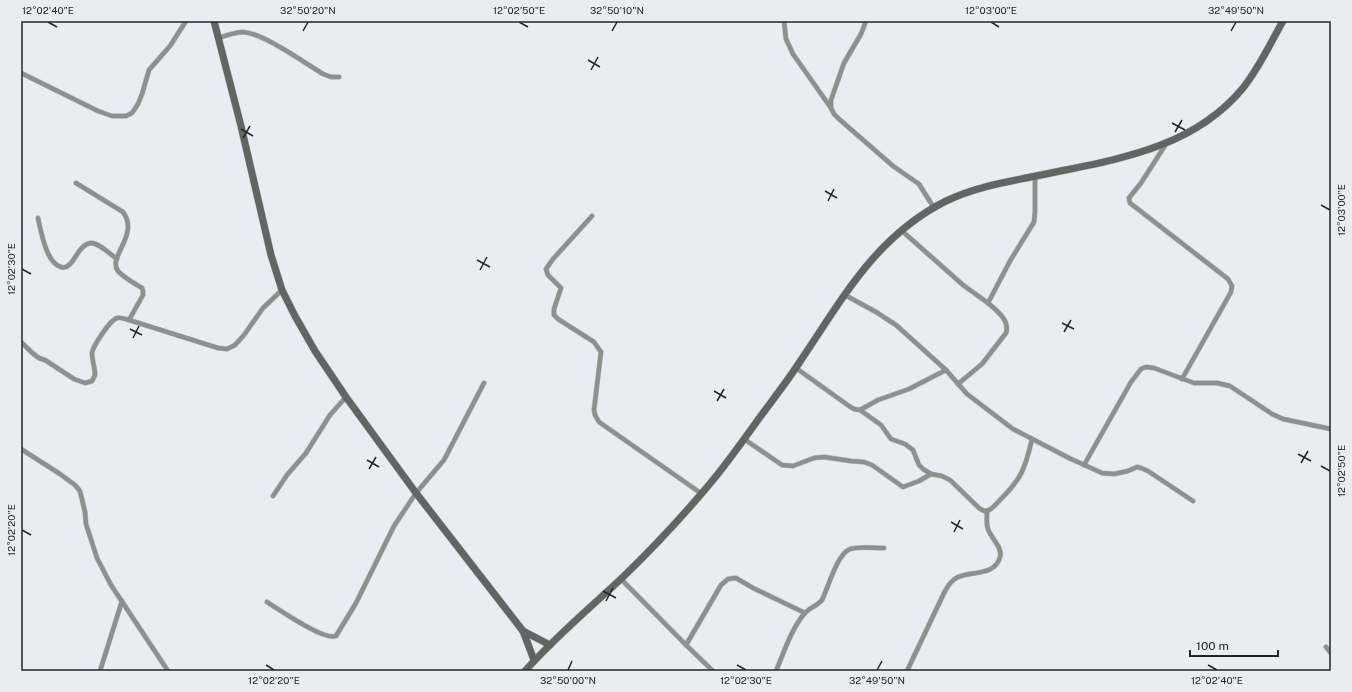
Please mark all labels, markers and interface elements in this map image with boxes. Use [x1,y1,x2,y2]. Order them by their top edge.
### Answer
text: 12°02'40"E [22,4,74,16]
text: 32°50'20"N [280,4,336,16]
text: 12°02'50"E [493,4,545,16]
text: 32°50'10"N [590,4,644,16]
text: 12°03'00"E [965,4,1017,16]
text: 32°49'50"N [1208,4,1264,16]
text: 12°03'00"E [1335,184,1347,236]
text: 12°02'30"E [5,243,17,295]
text: 12°02'50"E [1335,445,1347,497]
text: 12°02'20"E [5,504,17,556]
scale bar [1190,632,1278,658]
text: 100 m [1196,639,1229,653]
text: 12°02'20"E [248,674,300,686]
text: 32°50'00"N [540,674,596,686]
text: 12°02'30"E [720,674,772,686]
text: 32°49'50"N [849,674,905,686]
text: 12°02'40"E [1191,674,1243,686]

